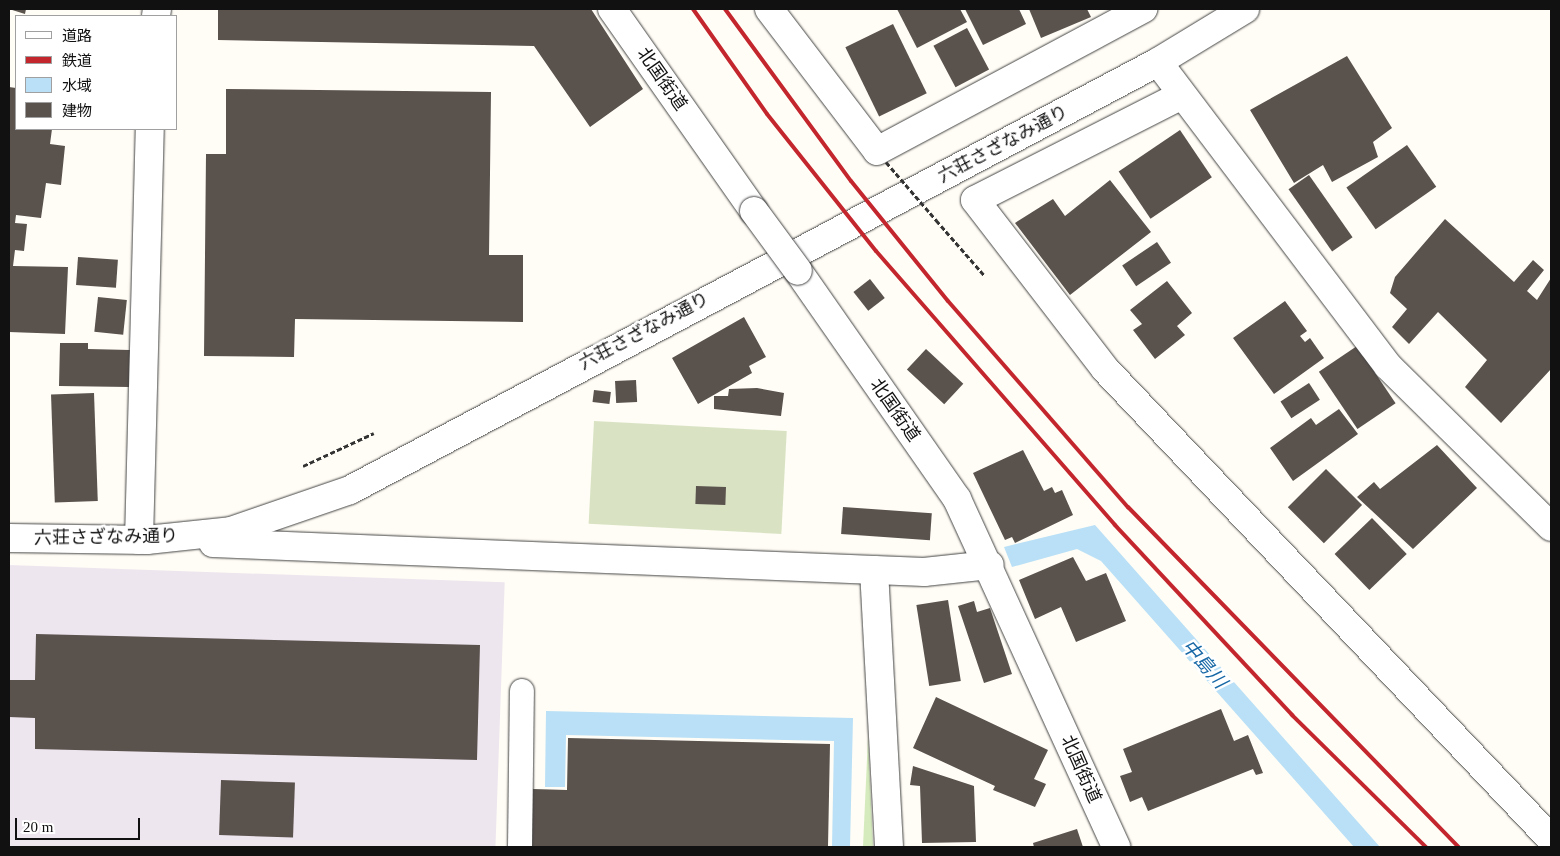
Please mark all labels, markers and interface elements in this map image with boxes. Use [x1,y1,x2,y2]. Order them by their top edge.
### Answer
legend [15,15,178,130]
text: 道路 [62,28,92,44]
street label: 北国街道 [633,43,691,115]
text: 鉄道 [62,53,92,69]
text: 水域 [62,78,92,94]
street label: 六荘さざなみ通り [934,101,1072,187]
text: 建物 [62,103,92,119]
street label: 六荘さざなみ通り [575,288,713,374]
street label: 北国街道 [866,374,924,446]
street label: 六荘さざなみ通り [34,525,178,549]
water label: 中島川 [1177,635,1231,693]
street label: 北国街道 [1056,732,1106,806]
scale bar [18,808,142,840]
text: 20 m [23,819,53,835]

